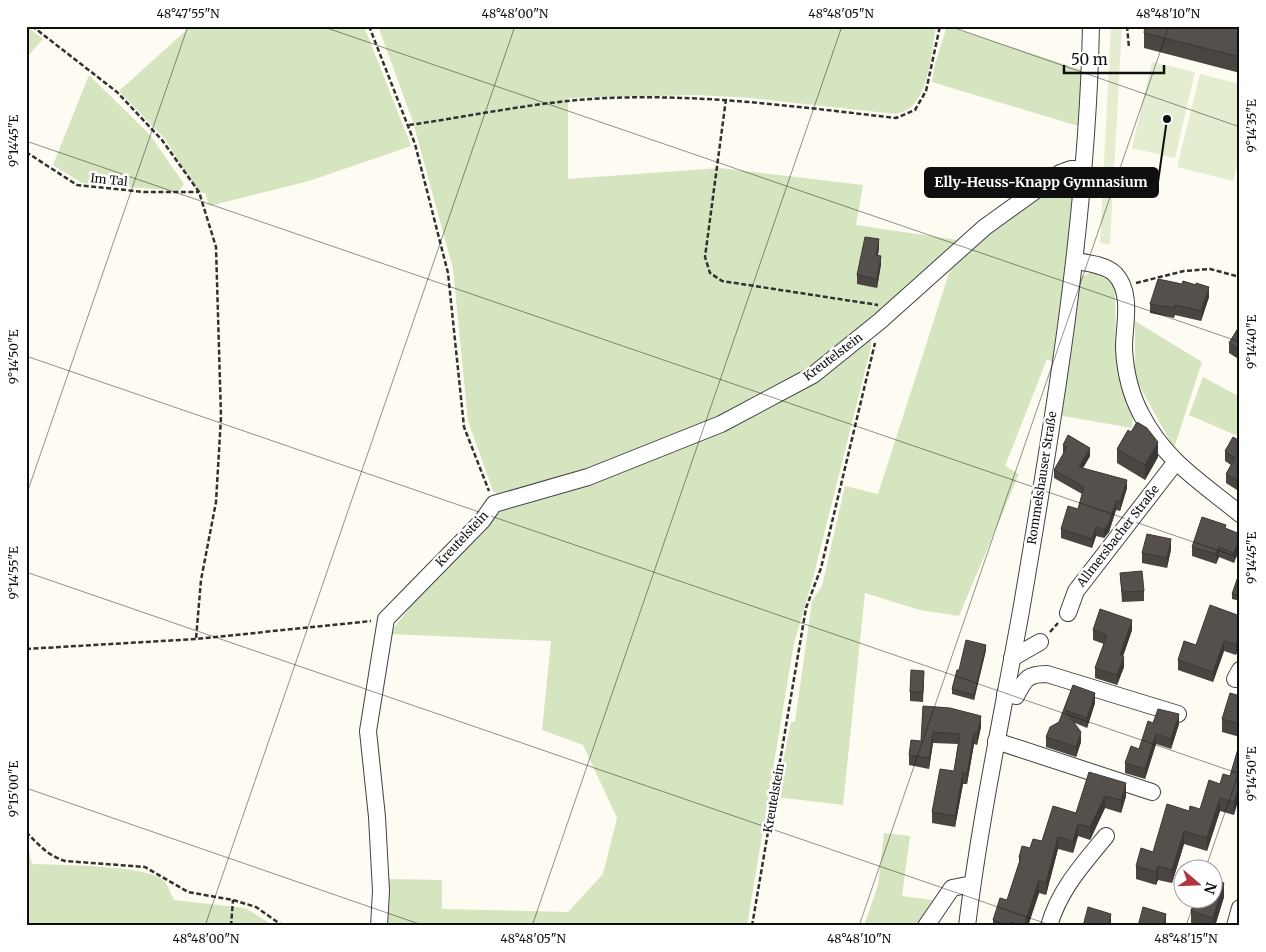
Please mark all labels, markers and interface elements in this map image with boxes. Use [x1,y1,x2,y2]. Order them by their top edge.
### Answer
text: 48°47'55"N [157,6,220,21]
text: 48°48'00"N [482,6,549,21]
text: 48°48'05"N [808,6,874,21]
text: 48°48'10"N [1136,6,1201,21]
scale bar [1064,42,1164,74]
text: 50 m [1071,50,1108,69]
text: 9°14'35"E [1244,99,1259,153]
text: 9°14'45"E [6,115,21,167]
callout: Elly-Heuss-Knapp Gymnasium [925,168,1158,197]
street label: Im Tal [90,170,129,189]
text: Elly-Heuss-Knapp Gymnasium [934,173,1148,191]
text: 9°14'40"E [1244,315,1259,369]
text: 9°14'50"E [6,329,21,384]
street label: Kreutelstein [800,329,865,384]
street label: Rommelshauser Straße [1024,410,1059,546]
street label: Allmersbacher Straße [1073,482,1162,590]
street label: Kreutelstein [432,508,491,569]
text: 9°14'45"E [1244,532,1259,584]
text: 9°14'55"E [6,546,21,600]
text: 9°14'50"E [1244,746,1259,801]
text: 9°15'00"E [6,760,21,817]
street label: Kreutelstein [760,762,787,834]
north arrow [1174,860,1224,910]
text: N [1200,880,1221,896]
text: 48°48'00"N [173,931,240,946]
text: 48°48'05"N [500,931,566,946]
text: 48°48'10"N [827,931,892,946]
text: 48°48'15"N [1154,931,1218,946]

